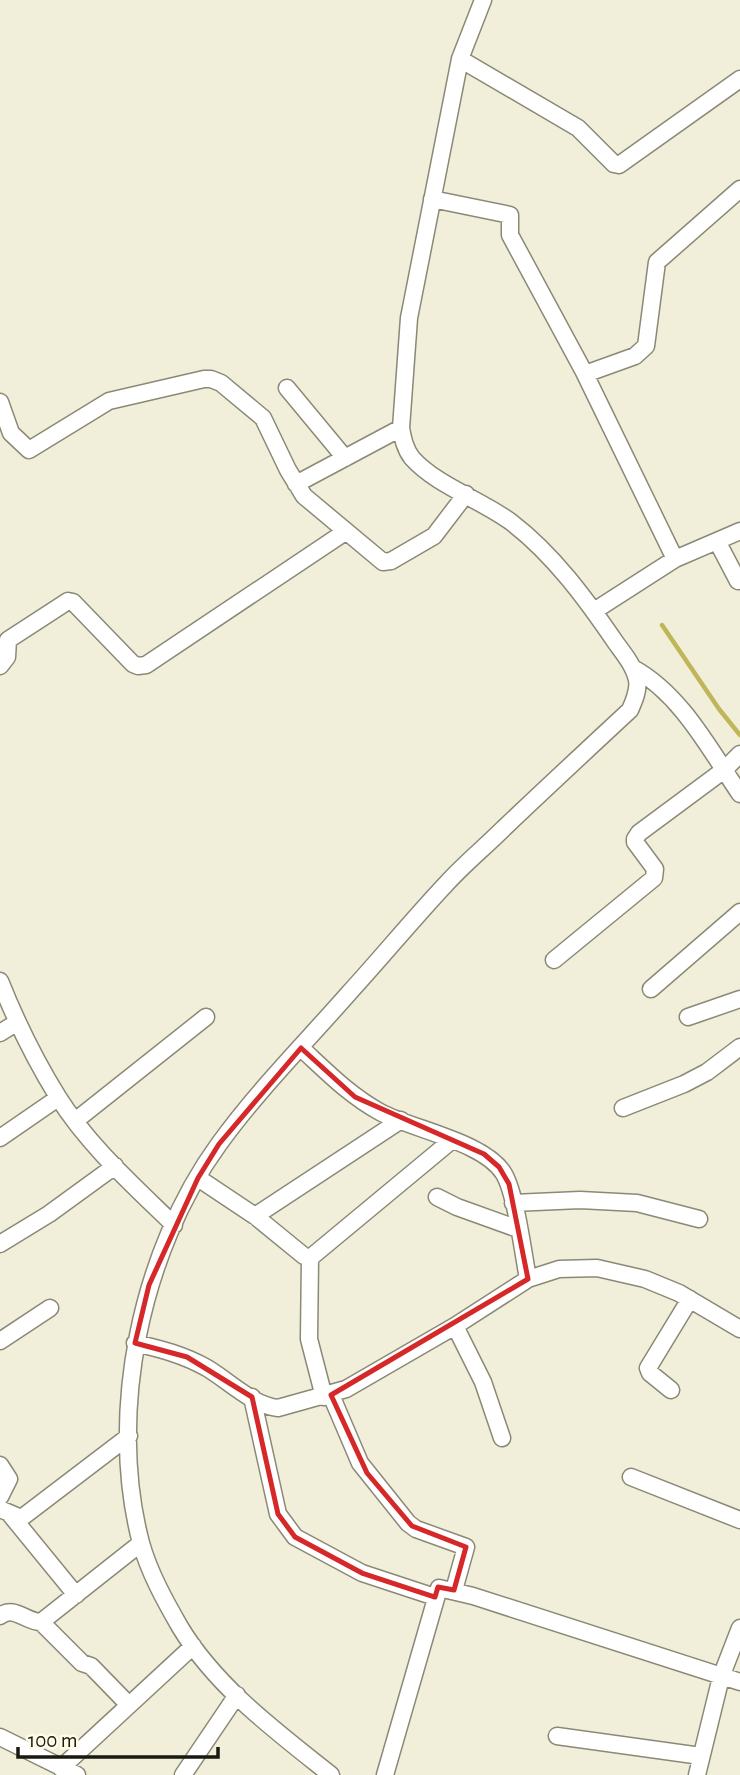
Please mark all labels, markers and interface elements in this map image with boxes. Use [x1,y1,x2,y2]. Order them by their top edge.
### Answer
scale bar [18,1716,217,1760]
text: 100 m [28,1730,78,1751]

